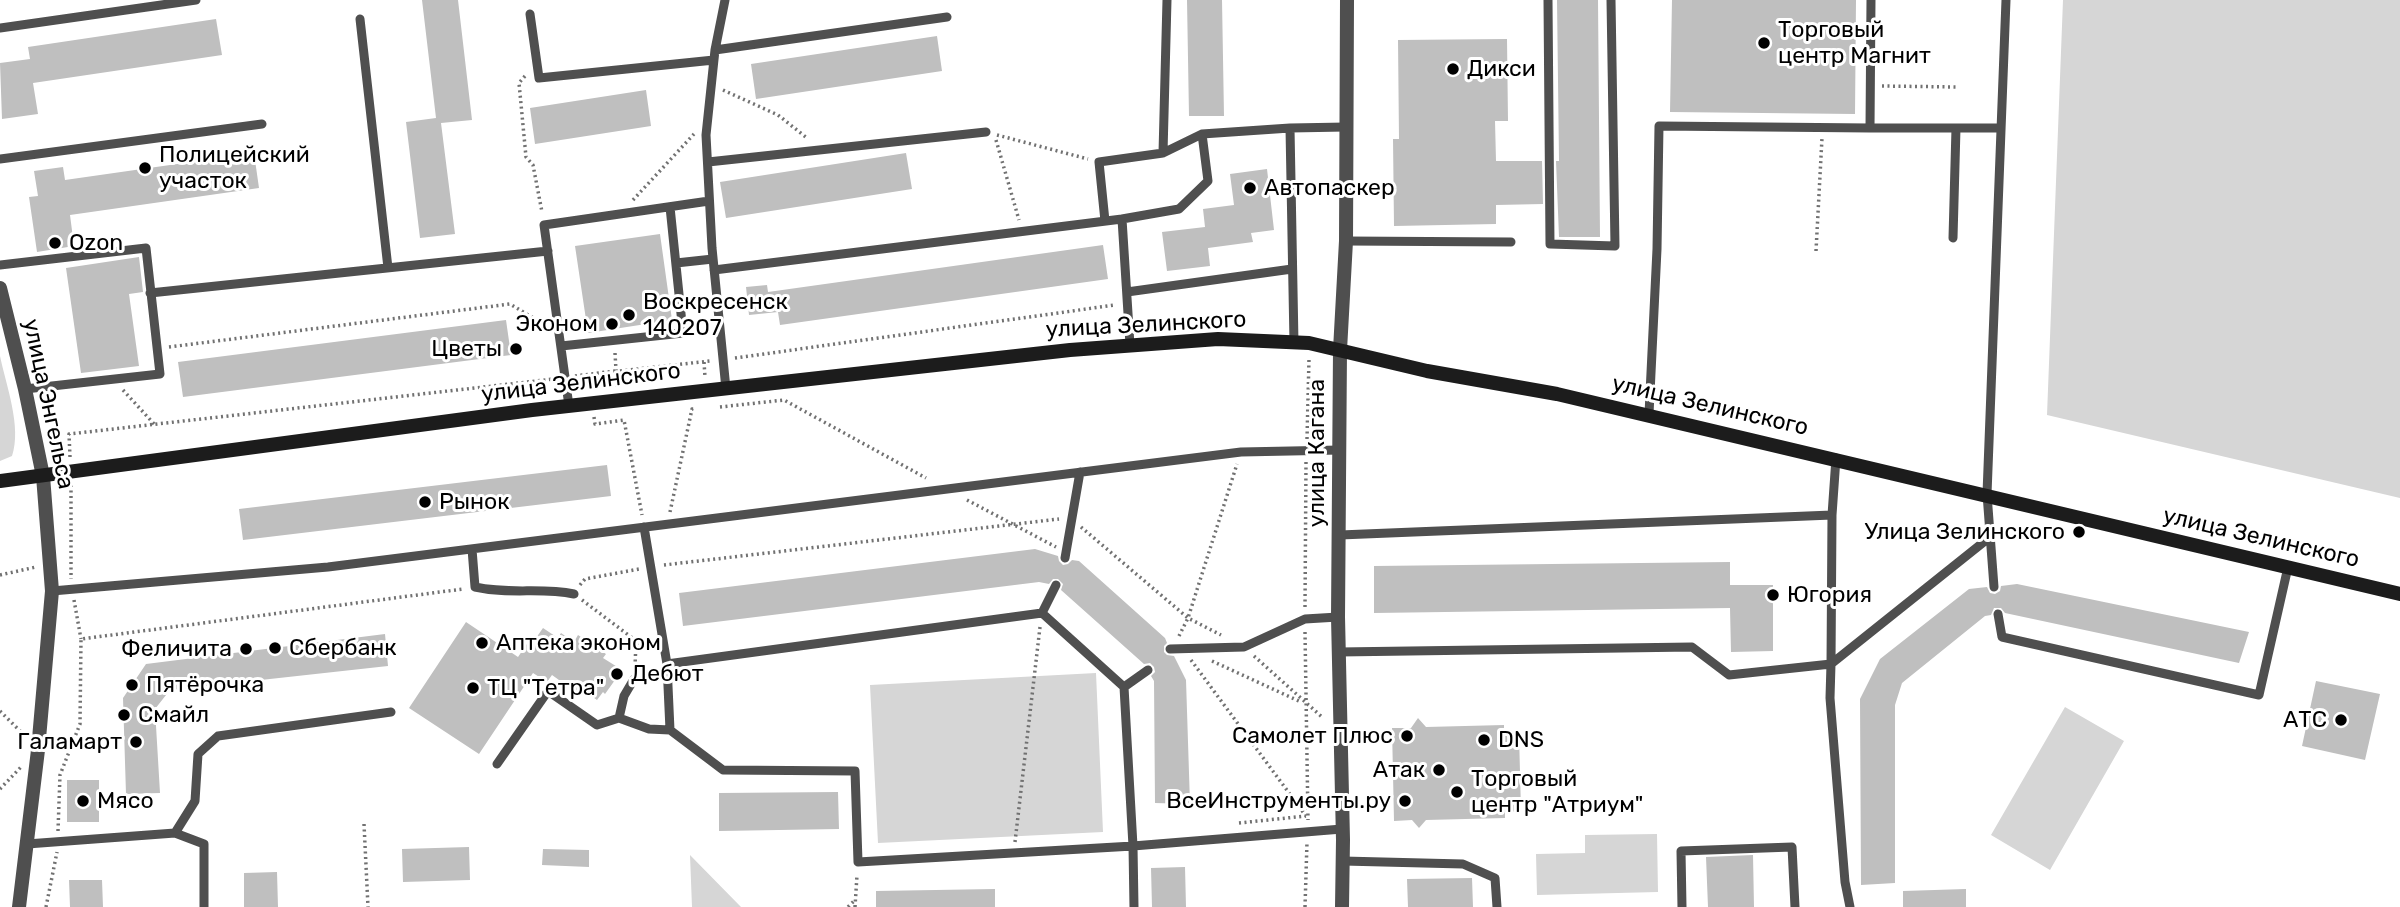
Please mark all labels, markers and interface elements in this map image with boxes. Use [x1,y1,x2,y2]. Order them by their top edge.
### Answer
place label: Торговый центр Магнит [1778,16,1931,70]
marker: Торговый центр Магнит [1756,35,1772,51]
place label: Дикси [1467,55,1536,83]
marker: Дикси [1445,61,1461,77]
place label: Полицейский участок [159,141,310,195]
marker: Полицейский участок [137,160,153,176]
place label: Автопаскер [1264,174,1395,202]
marker: Автопаскер [1242,180,1258,196]
place label: Ozon [69,229,123,257]
marker: Ozon [47,235,63,251]
place label: Воскресенск 140207 [643,288,788,342]
street label: улица Зелинского [1045,306,1247,344]
marker: Воскресенск 140207 [621,307,637,323]
place label: Эконом [515,310,598,338]
street label: улица Энгельса [16,316,80,492]
marker: Эконом [604,316,620,332]
place label: Цветы [431,335,502,363]
marker: Цветы [508,341,524,357]
street label: улица Зелинского [480,357,682,409]
street label: улица Зелинского [1609,370,1811,442]
street label: улица Кагана [1303,379,1331,527]
place label: Рынок [439,488,510,516]
marker: Рынок [417,494,433,510]
street label: улица Зелинского [2160,502,2362,574]
place label: Улица Зелинского [1864,518,2065,546]
marker: Улица Зелинского [2071,524,2087,540]
place label: Югория [1787,581,1872,609]
marker: Югория [1765,587,1781,603]
place label: Аптека эконом [496,629,661,657]
place label: Сбербанк [289,634,397,662]
place label: Феличита [121,635,232,663]
marker: Аптека эконом [474,635,490,651]
marker: Сбербанк [267,640,283,656]
marker: Феличита [238,641,254,657]
place label: Дебют [631,660,704,688]
marker: Дебют [609,666,625,682]
place label: Пятёрочка [146,671,264,699]
place label: ТЦ "Тетра" [487,674,604,702]
marker: Пятёрочка [124,677,140,693]
marker: ТЦ "Тетра" [465,680,481,696]
place label: Смайл [138,701,209,729]
place label: АТС [2283,706,2327,734]
marker: Смайл [116,707,132,723]
marker: АТС [2333,712,2349,728]
place label: Самолет Плюс [1232,722,1393,750]
place label: DNS [1498,726,1544,754]
place label: Галамарт [17,728,122,756]
marker: Самолет Плюс [1399,728,1415,744]
marker: DNS [1476,732,1492,748]
marker: Галамарт [128,734,144,750]
place label: Атак [1373,756,1425,784]
marker: Атак [1431,762,1447,778]
place label: Торговый центр "Атриум" [1471,765,1643,819]
marker: Торговый центр "Атриум" [1449,784,1465,800]
place label: Мясо [97,787,154,815]
place label: ВсеИнструменты.ру [1166,787,1391,815]
marker: Мясо [75,793,91,809]
marker: ВсеИнструменты.ру [1397,793,1413,809]

